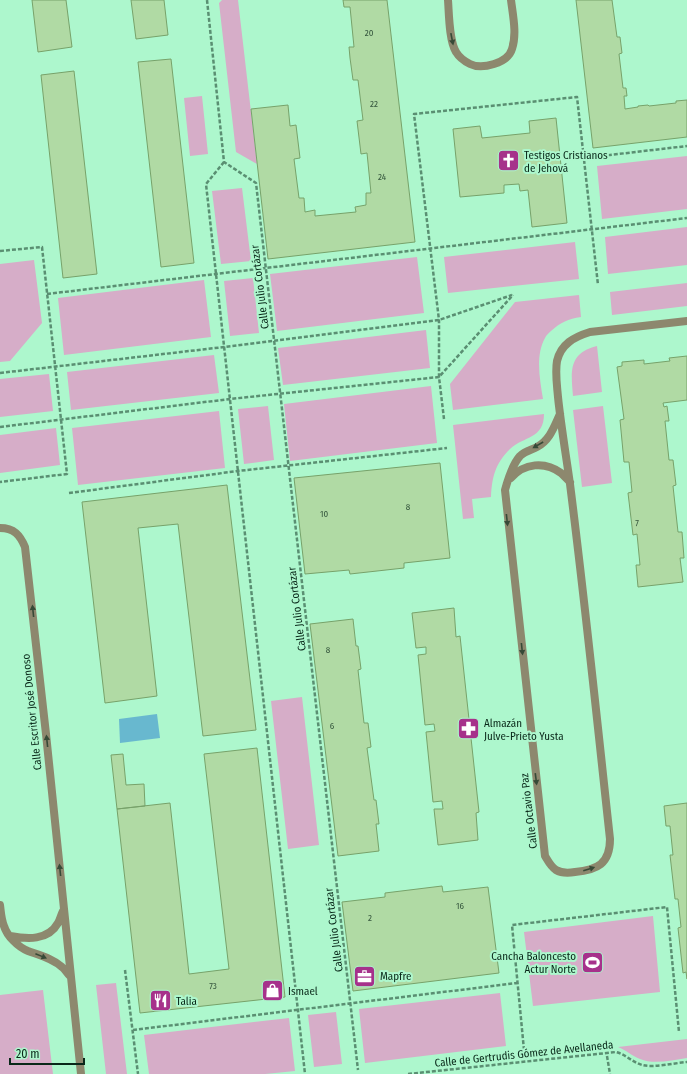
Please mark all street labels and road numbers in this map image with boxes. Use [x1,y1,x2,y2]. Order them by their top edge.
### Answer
street label: Calle Julio Cortázar [248,244,272,330]
street label: Calle Julio Cortázar [285,566,309,652]
street label: Calle Escritor José Donoso [19,653,45,771]
street label: Calle Octavio Paz [518,772,540,849]
street label: Calle Julio Cortázar [322,887,346,973]
street label: Calle de Gertrudis Gómez de Avellaneda [434,1038,614,1070]

